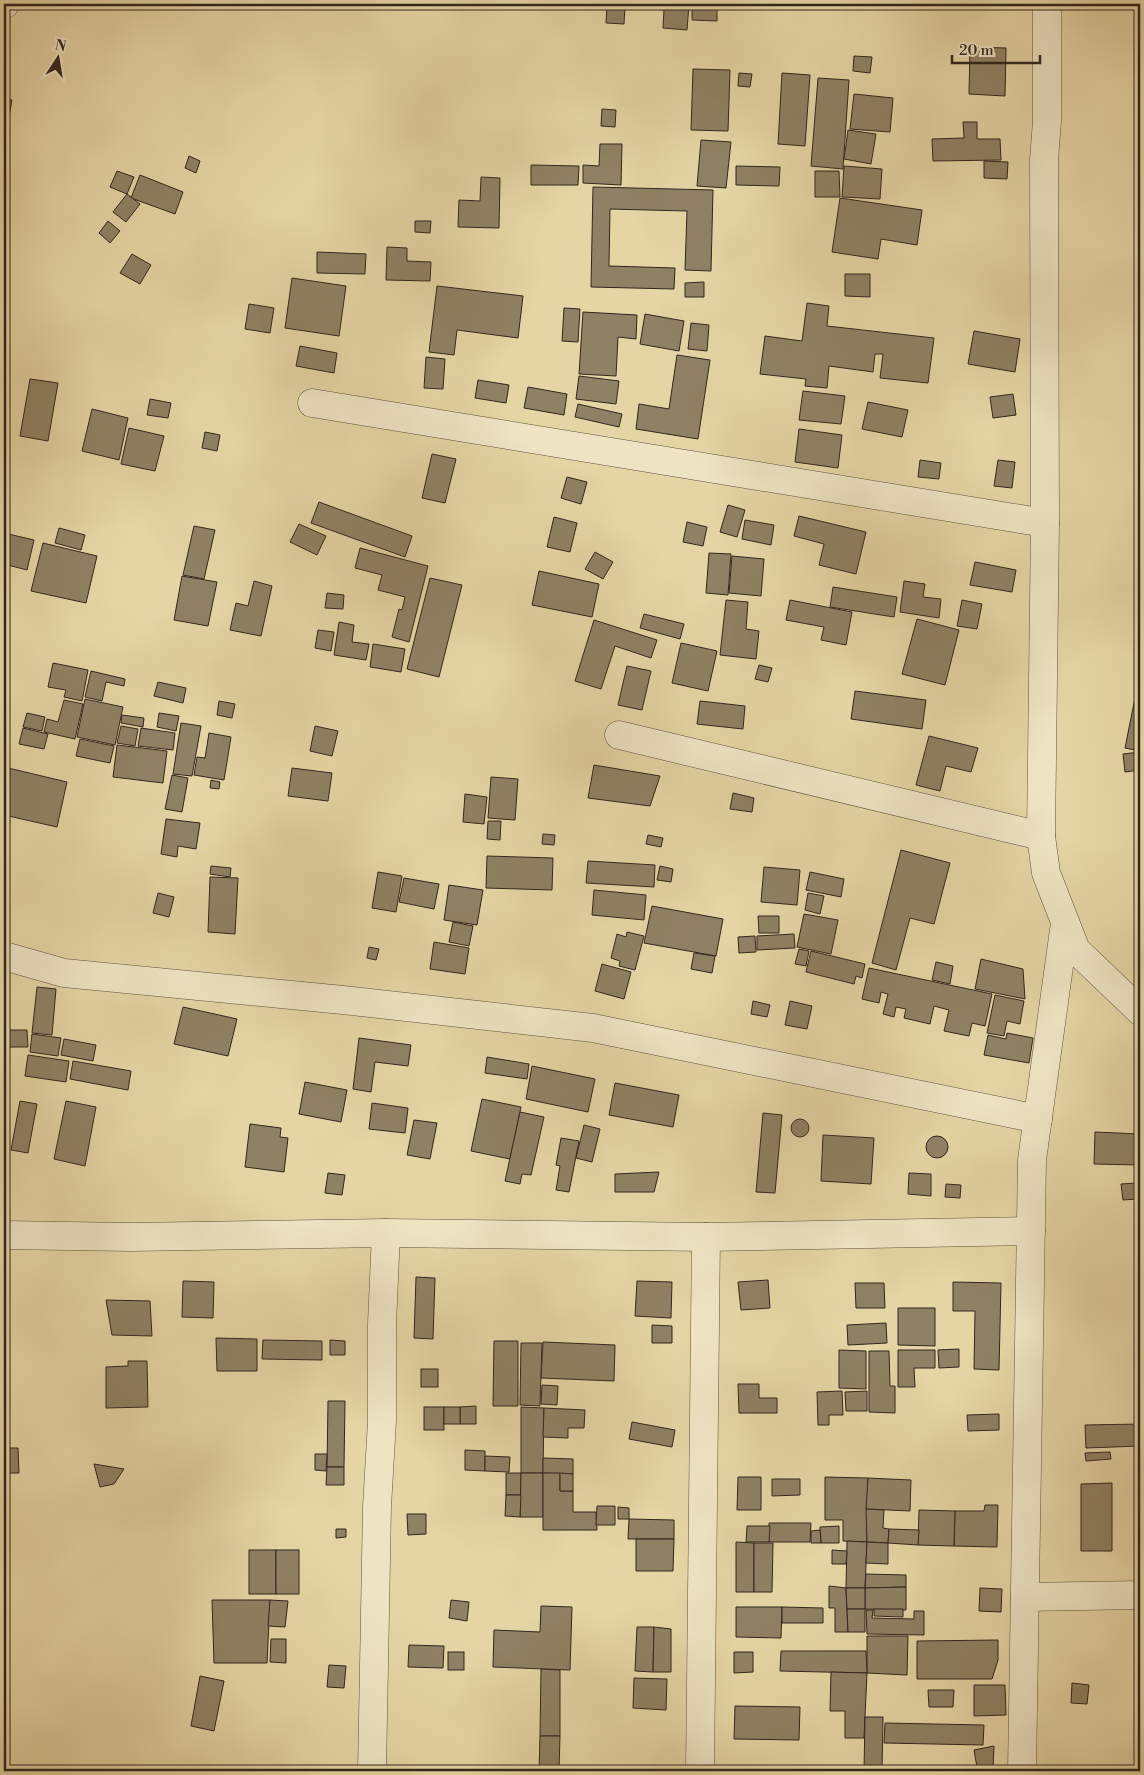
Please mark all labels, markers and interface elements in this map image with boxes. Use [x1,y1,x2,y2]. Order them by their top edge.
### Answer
north arrow [32,32,82,82]
scale bar [952,32,1039,64]
text: N [53,36,68,56]
text: 20 m [959,41,994,60]

